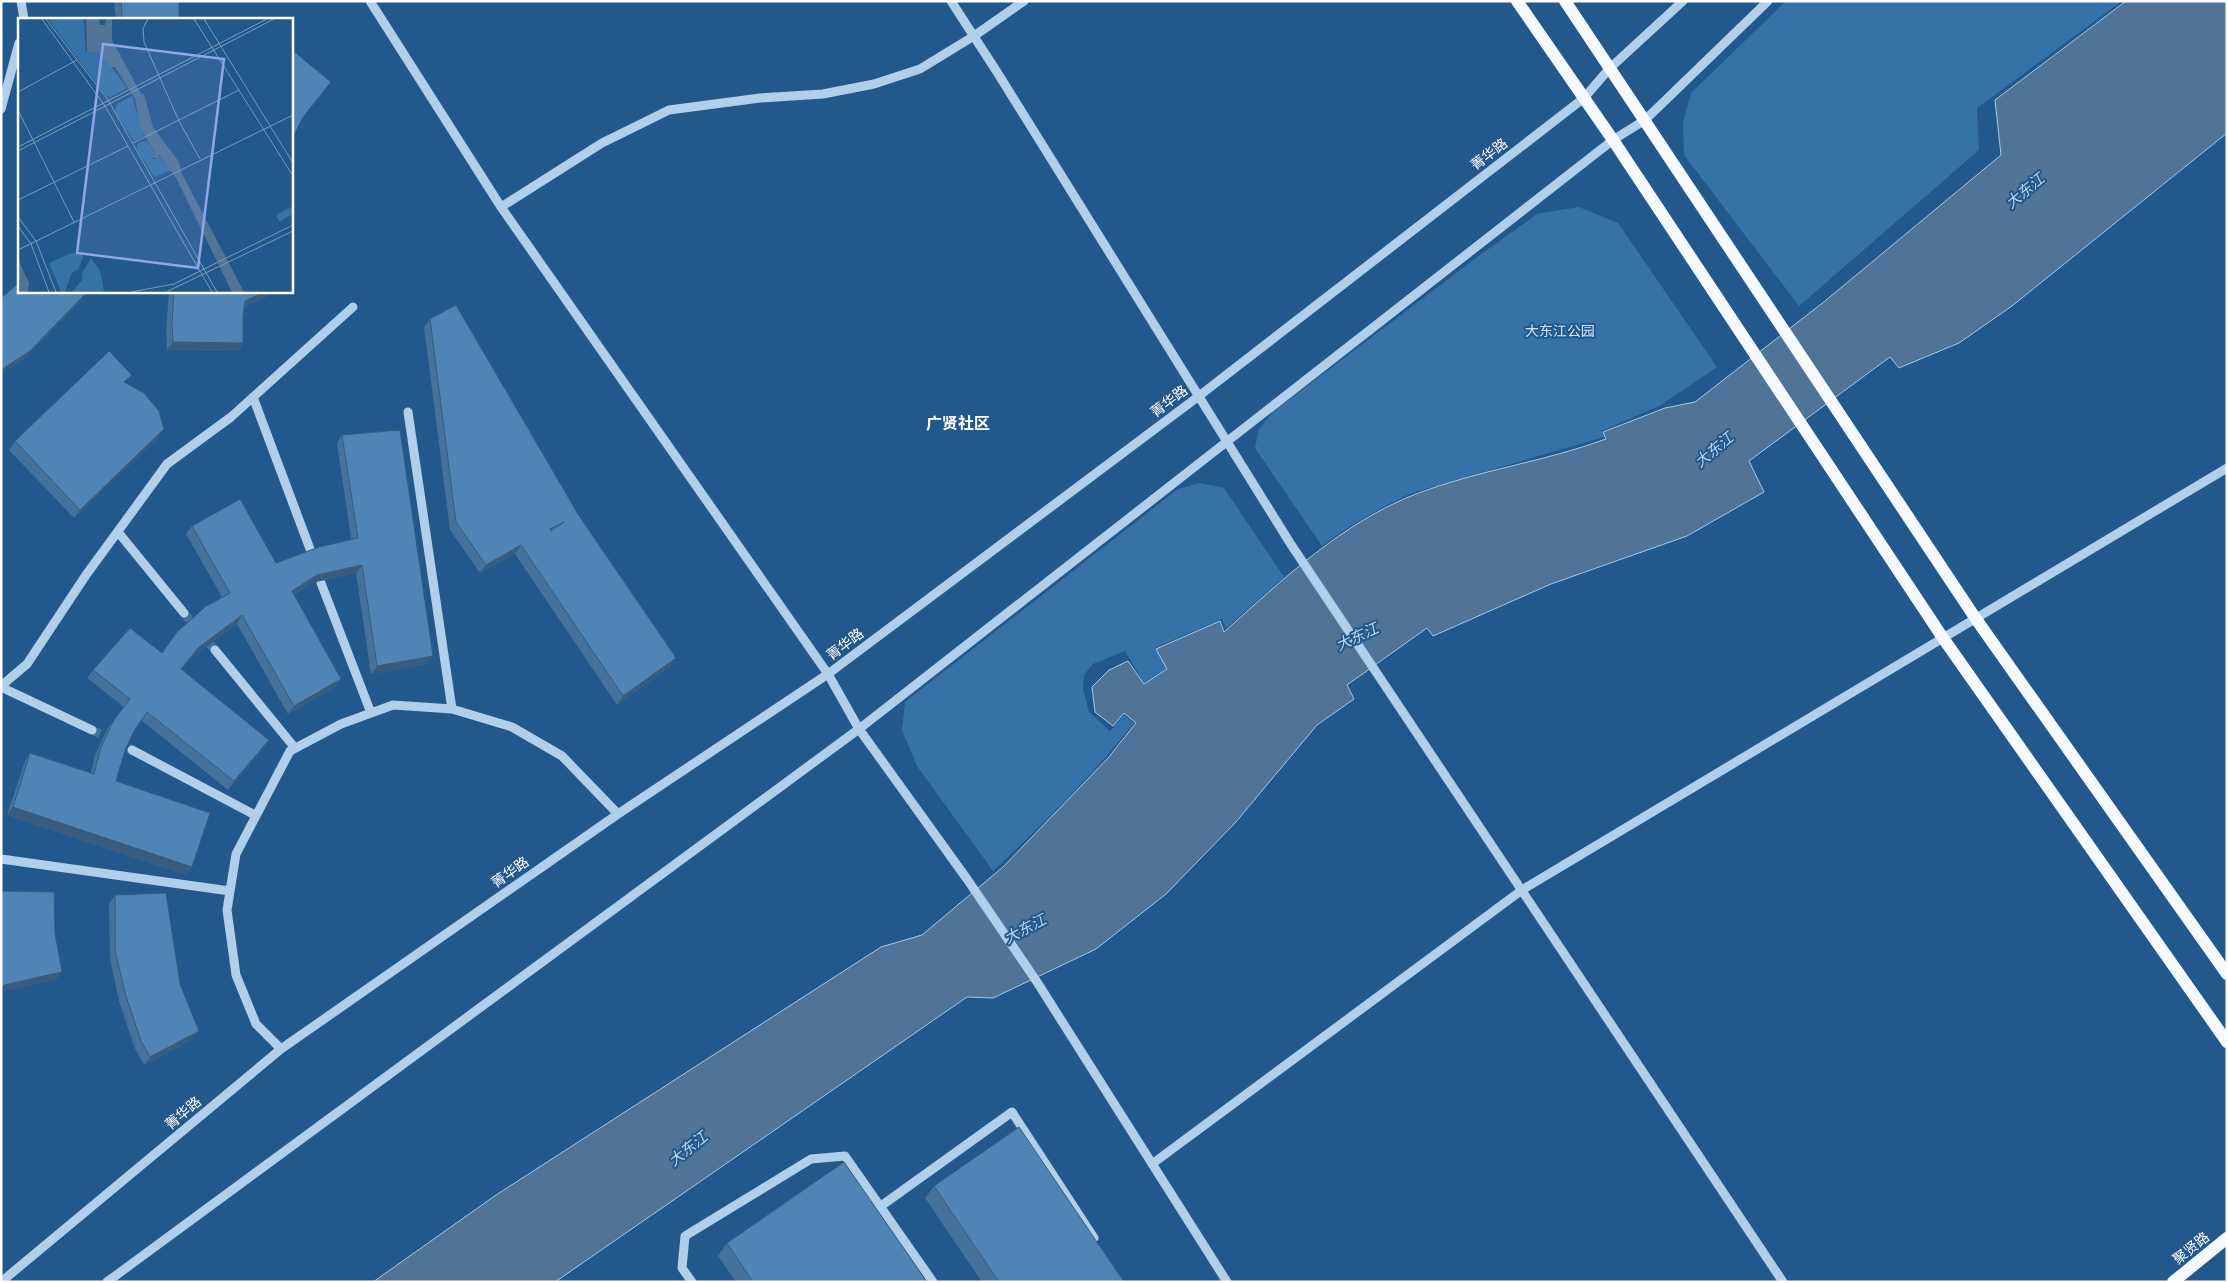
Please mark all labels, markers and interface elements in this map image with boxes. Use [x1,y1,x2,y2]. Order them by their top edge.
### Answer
inset map [18,18,292,292]
street label: 菁华路 [1468,135,1511,174]
water label: 大东江 [2002,168,2050,212]
park label: 大东江公园 [1525,323,1595,340]
street label: 菁华路 [1147,382,1191,421]
district label: 广贤社区 [926,414,990,434]
water label: 大东江 [1691,427,1739,471]
water label: 大东江 [1333,618,1383,655]
street label: 菁华路 [823,625,867,664]
street label: 菁华路 [488,853,532,891]
water label: 大东江 [1001,910,1051,948]
street label: 菁华路 [162,1093,205,1133]
water label: 大东江 [665,1127,713,1170]
street label: 聚贤路 [2170,1229,2213,1268]

